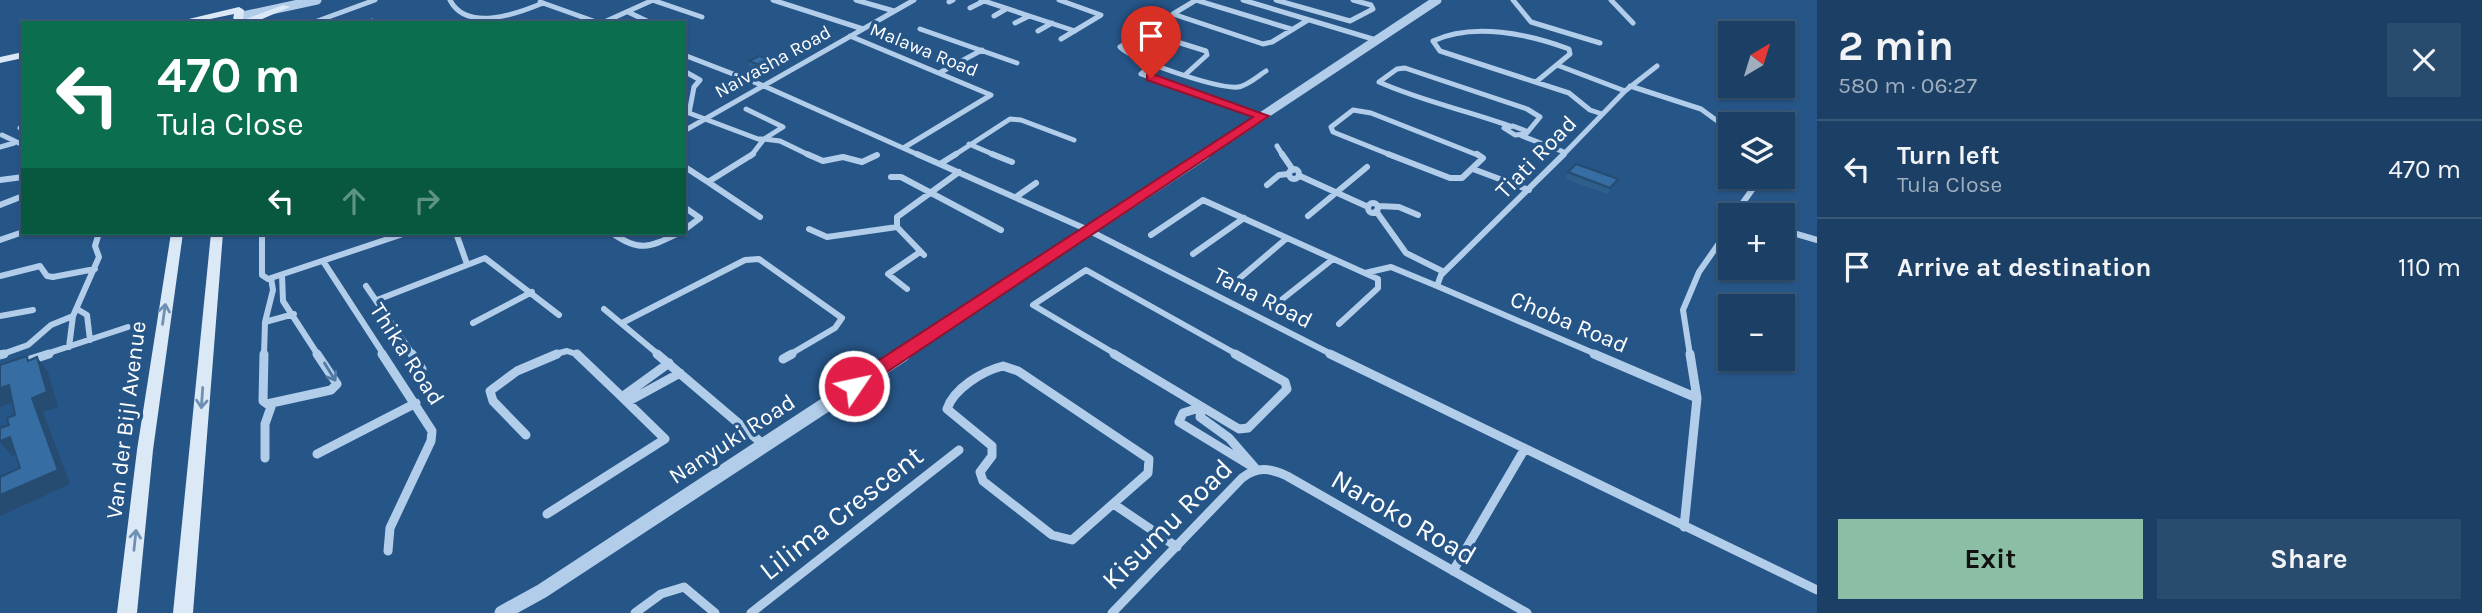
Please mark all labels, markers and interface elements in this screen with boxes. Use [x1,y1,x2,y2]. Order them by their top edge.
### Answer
pin [1121,6,1181,78]
icon: arrive [1132,17,1170,55]
street label: Malawa Road [867,18,981,82]
street label: Naivasha Road [711,21,835,103]
north arrow [1718,21,1796,98]
map controls [1718,21,1795,371]
text: 2 min [1838,21,1954,71]
button: close [2387,23,2461,97]
text: 470 m [157,47,300,104]
icon: left [42,49,133,140]
text: 580 m · 06:27 [1838,72,1977,99]
text: Tula Close [157,106,304,143]
street label: Tiati Road [1490,110,1582,204]
button: layers [1718,112,1795,189]
text: Turn left [1897,140,1999,171]
icon: left [1838,150,1876,188]
text: 470 m [2388,154,2461,185]
text: Tula Close [1897,171,2002,198]
icon: left [262,182,300,220]
icon: ahead [335,182,373,220]
icon: right [408,182,446,220]
button: + [1718,203,1795,280]
icon: arrive [1838,248,1876,286]
text: Arrive at destination [1897,252,2151,283]
text: 110 m [2398,252,2461,283]
street label: Tana Road [1209,262,1317,334]
street label: Choba Road [1506,285,1632,359]
button: − [1718,294,1795,371]
street label: Thika Road [364,298,450,410]
one-way arrow [158,303,171,326]
street label: Van der Bijl Avenue [100,319,152,521]
position arrow [817,349,891,423]
one-way arrow [323,362,337,382]
one-way arrow [195,387,208,409]
street label: Nanyuki Road [664,388,800,490]
street label: Lilima Crescent [753,439,929,587]
street label: Kisumu Road [1095,452,1239,596]
street label: Naroko Road [1326,462,1482,572]
button: Exit [1838,519,2143,599]
button: Share [2157,519,2461,599]
one-way arrow [129,529,142,552]

